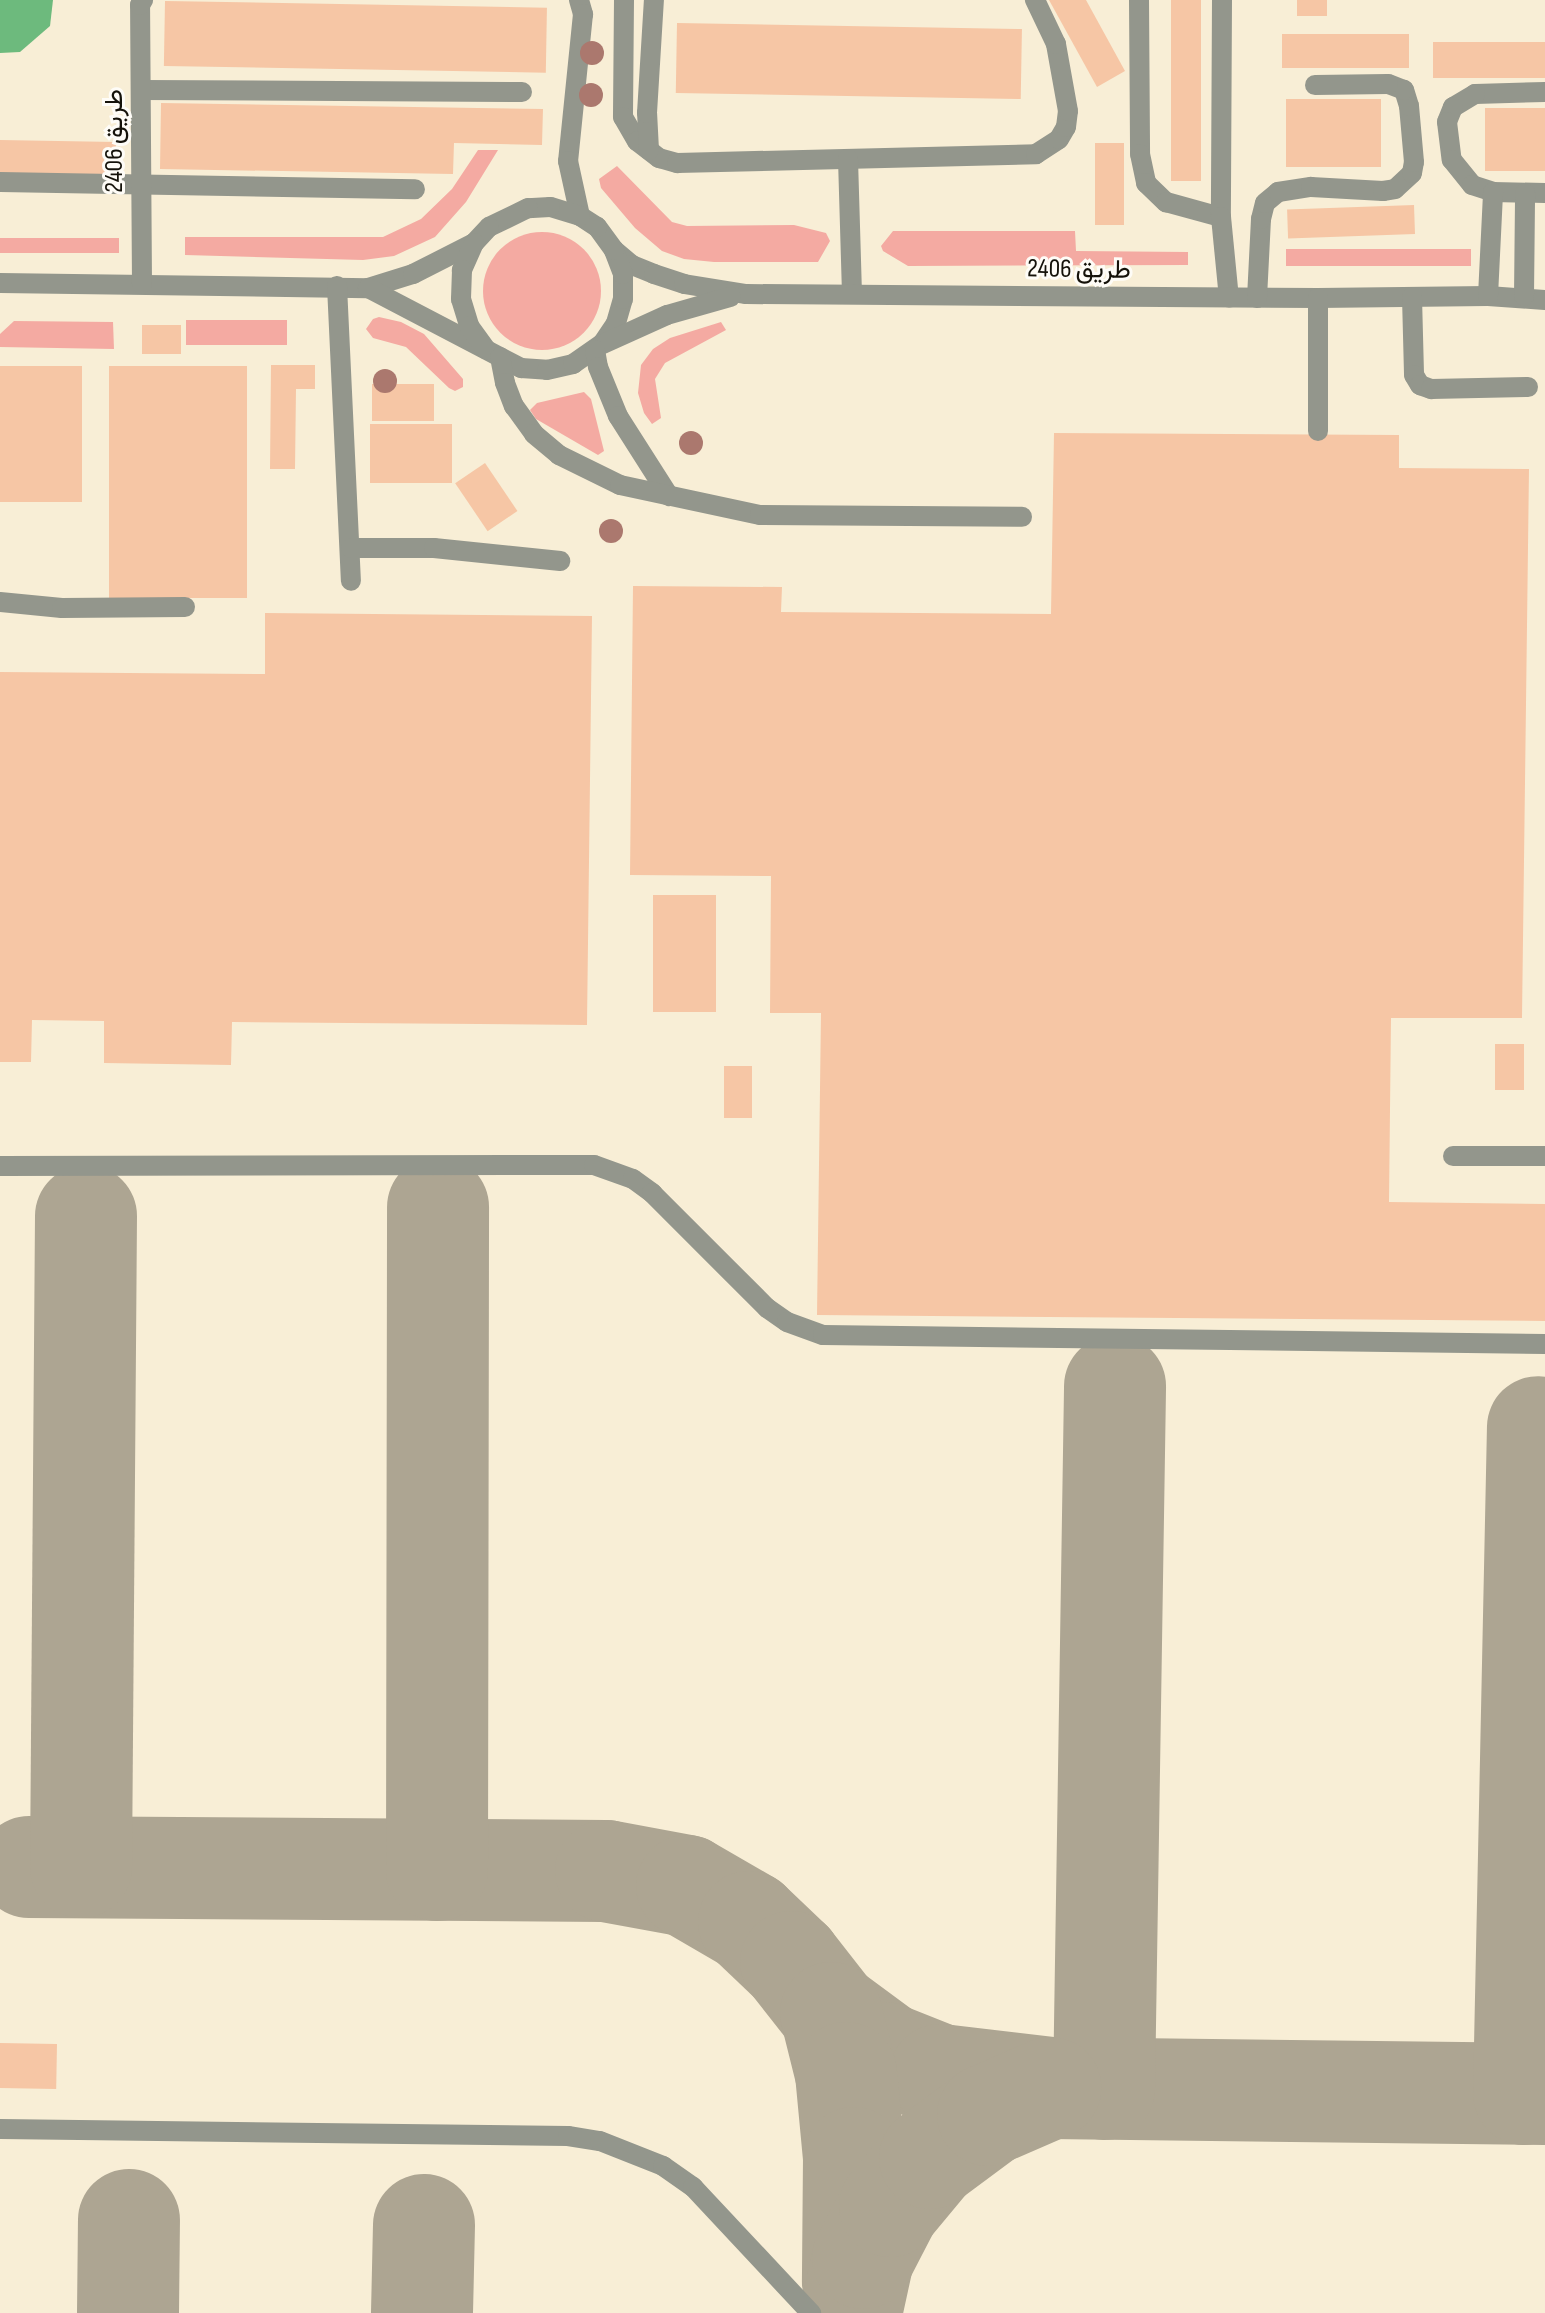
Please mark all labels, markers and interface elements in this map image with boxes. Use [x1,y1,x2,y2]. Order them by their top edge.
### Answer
street label: طريق 2406 [99,89,131,193]
street label: طريق 2406 [1027,253,1131,287]

